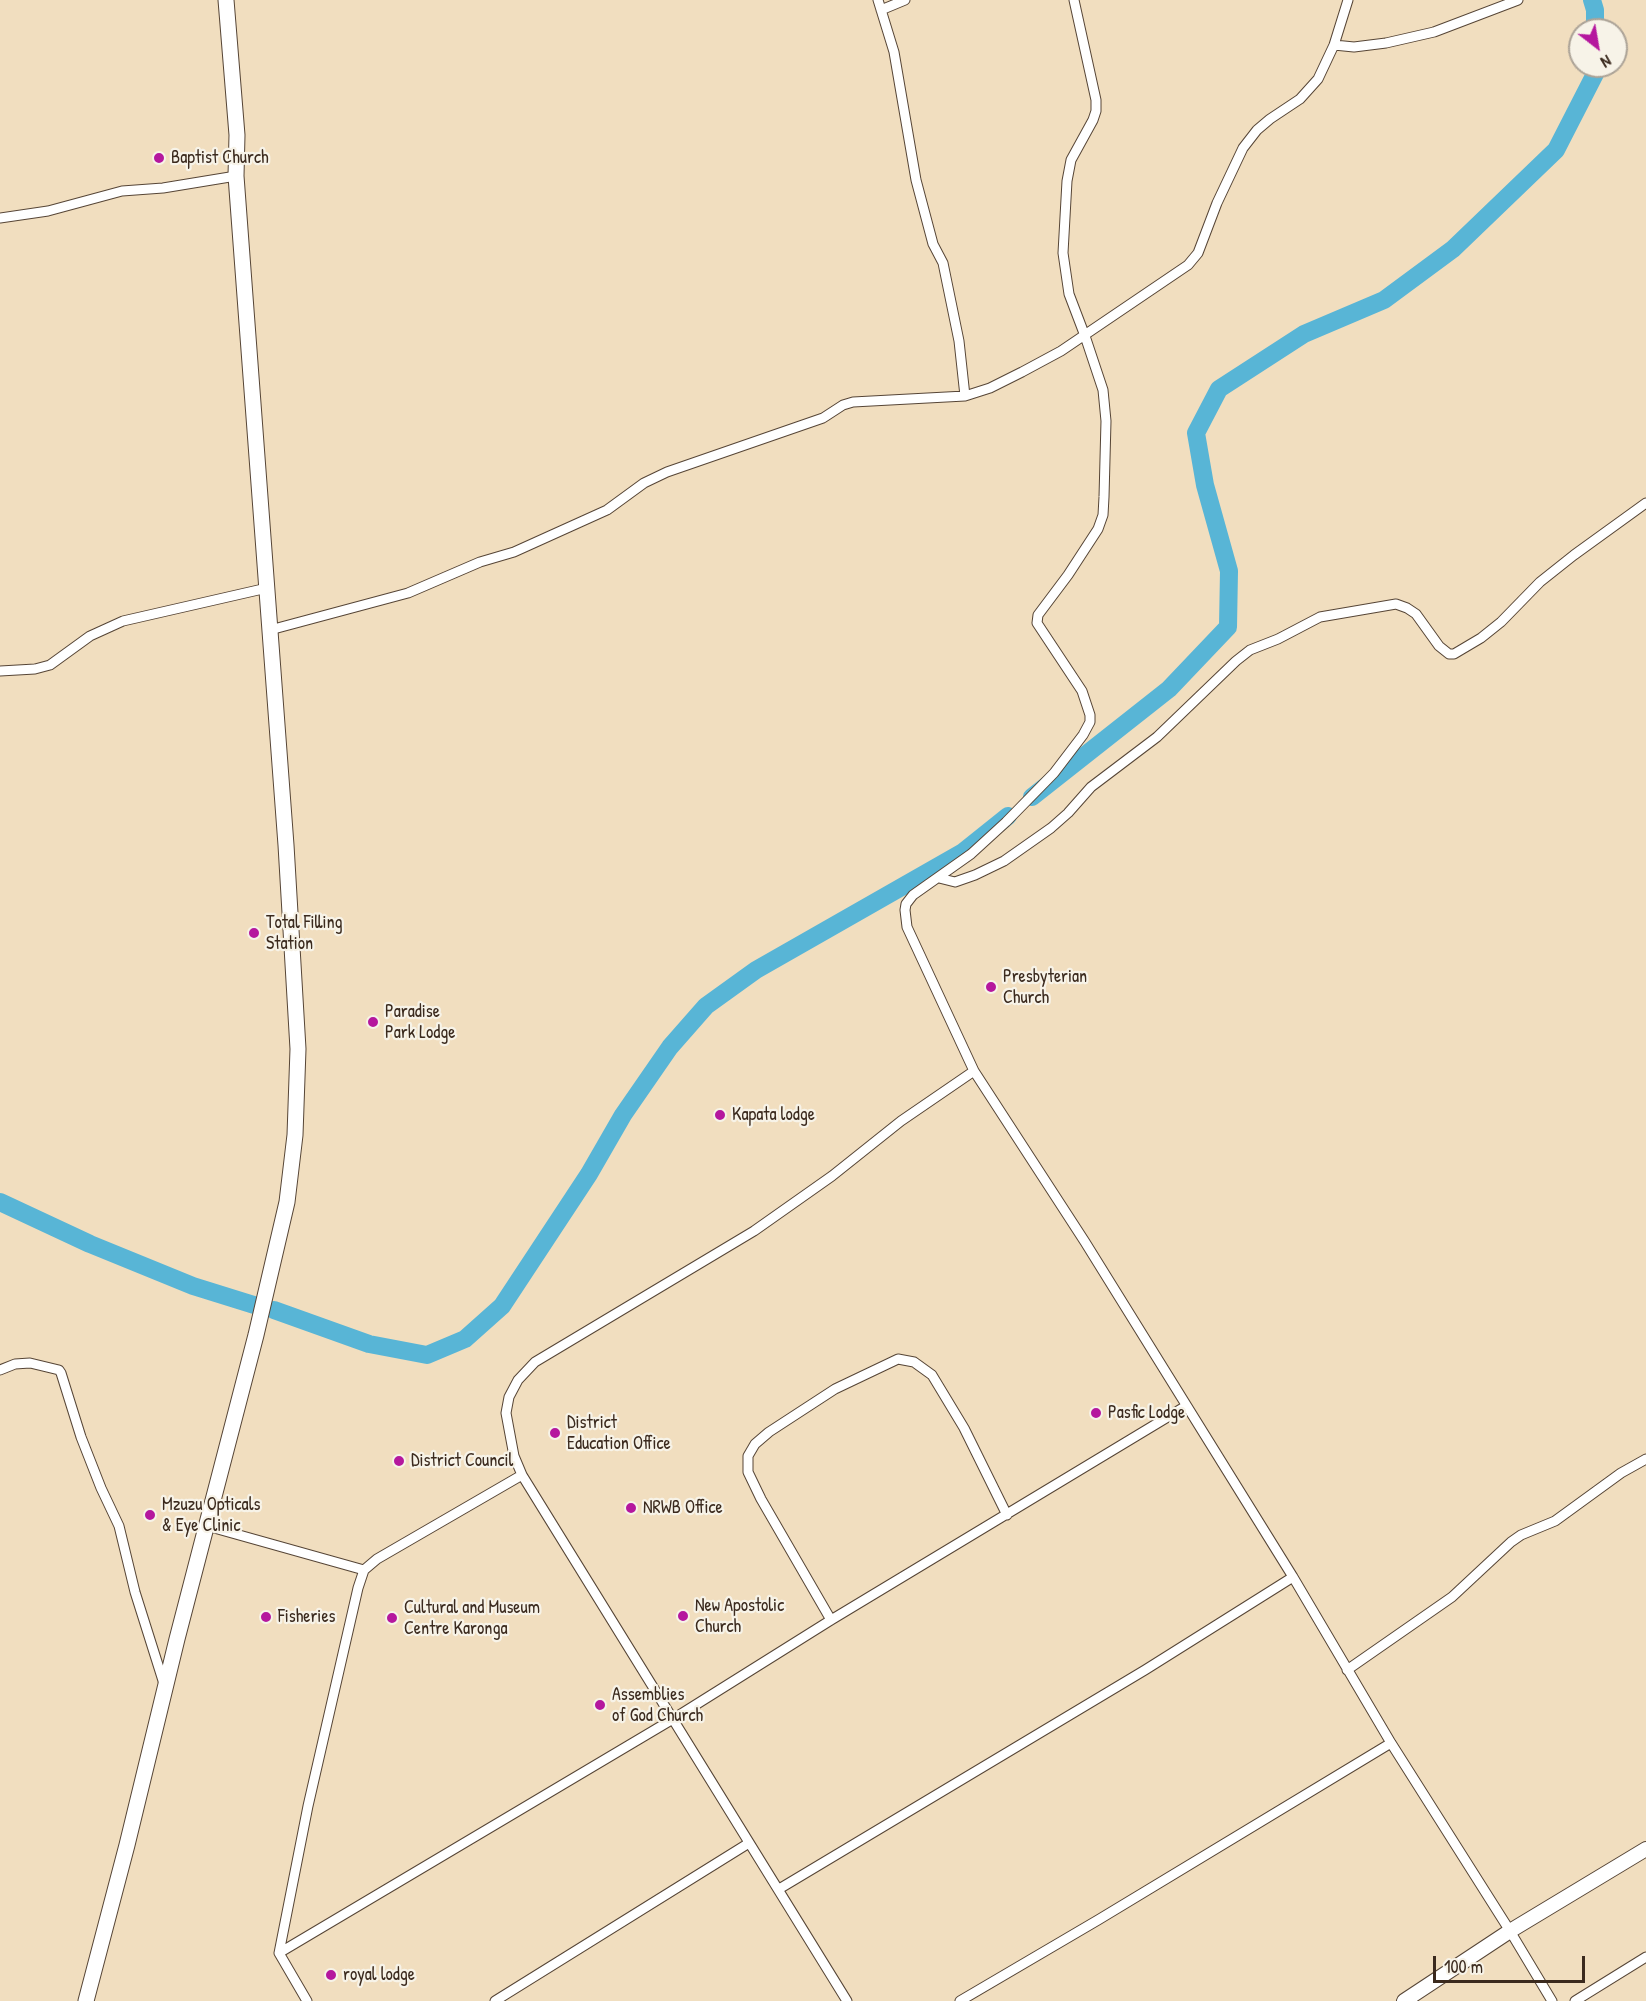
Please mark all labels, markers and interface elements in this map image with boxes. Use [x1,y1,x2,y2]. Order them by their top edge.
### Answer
north arrow [1568,18,1628,78]
text: N [1597,50,1616,73]
place label: Baptist Church [171,147,268,169]
marker: Baptist Church [152,151,166,165]
place label: Total Filling Station [266,912,343,954]
marker: Total Filling Station [247,926,261,940]
place label: Presbyterian Church [1003,966,1087,1008]
marker: Presbyterian Church [984,980,998,994]
place label: Paradise Park Lodge [385,1001,455,1044]
marker: Paradise Park Lodge [366,1015,380,1029]
place label: Kapata lodge [732,1104,815,1126]
marker: Kapata lodge [713,1108,727,1122]
place label: Pasfic Lodge [1108,1402,1185,1424]
marker: Pasfic Lodge [1089,1406,1103,1420]
place label: District Education Office [567,1412,671,1454]
marker: District Education Office [548,1426,562,1440]
place label: District Council [411,1450,513,1472]
marker: District Council [392,1454,406,1468]
place label: Mzuzu Opticals & Eye Clinic [162,1494,260,1537]
place label: NRWB Office [643,1497,723,1519]
marker: NRWB Office [624,1501,638,1515]
marker: Mzuzu Opticals & Eye Clinic [143,1508,157,1522]
place label: New Apostolic Church [695,1595,784,1638]
place label: Cultural and Museum Centre Karonga [404,1597,540,1640]
place label: Fisheries [278,1606,335,1628]
marker: New Apostolic Church [676,1609,690,1623]
marker: Fisheries [259,1610,273,1624]
marker: Cultural and Museum Centre Karonga [385,1611,399,1625]
place label: Assemblies of God Church [612,1684,703,1726]
marker: Assemblies of God Church [593,1698,607,1712]
scale bar [1436,1944,1588,1982]
text: 100 m [1444,1954,1483,1979]
place label: royal lodge [343,1964,415,1986]
marker: royal lodge [324,1968,338,1982]

